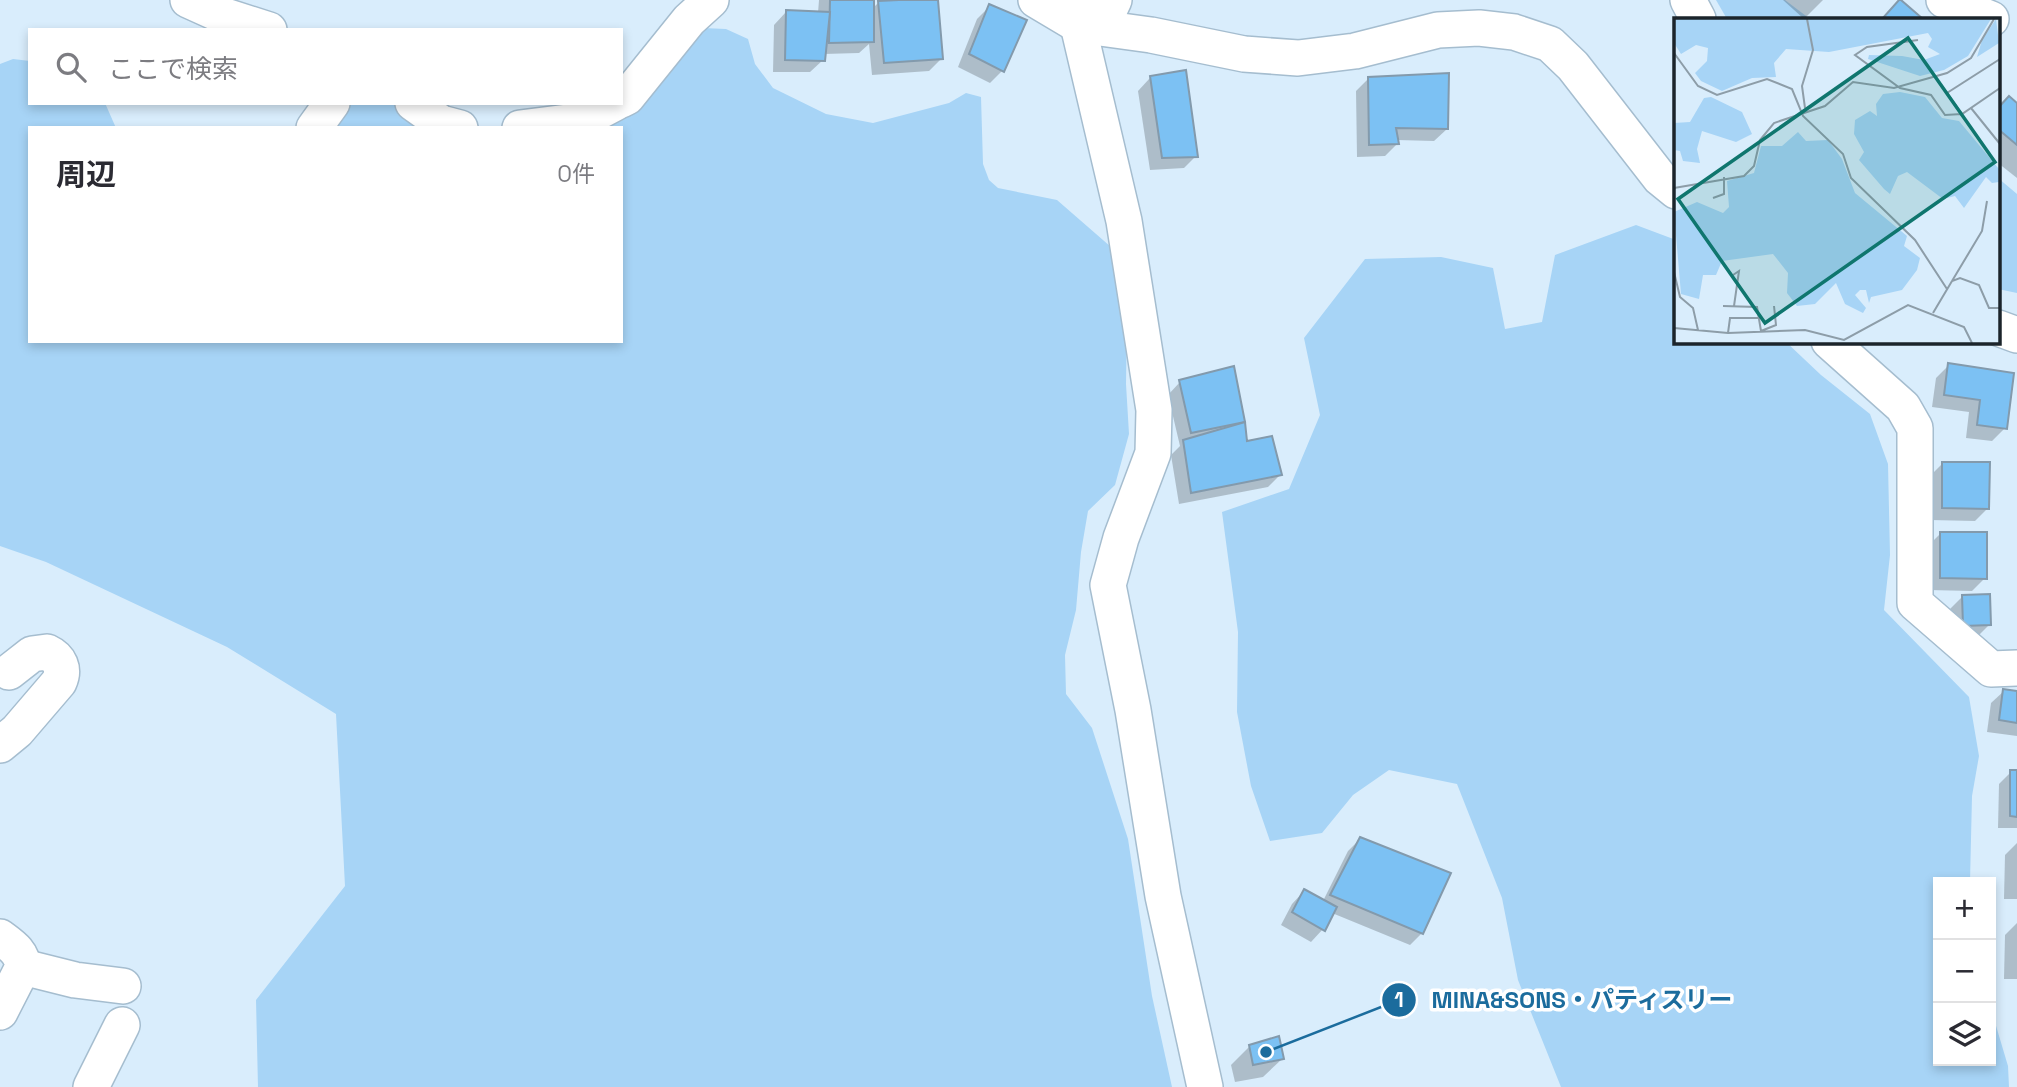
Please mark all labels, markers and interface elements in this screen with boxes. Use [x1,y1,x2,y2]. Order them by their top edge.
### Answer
inset map [1674,18,2000,343]
search box [28,28,623,105]
icon: search [52,48,90,86]
text: ここで検索 [108,52,238,86]
text: 周辺 [56,155,116,194]
text: 0件 [557,159,595,189]
map controls [1933,877,1996,1066]
button: + [1933,877,1996,940]
button: − [1933,940,1996,1003]
callout: MINA&SONS・パティスリー [1382,978,1747,1023]
text: MINA&SONS・パティスリー [1432,984,1732,1015]
text: 1 [1394,986,1404,1013]
button: layers [1933,1003,1996,1066]

